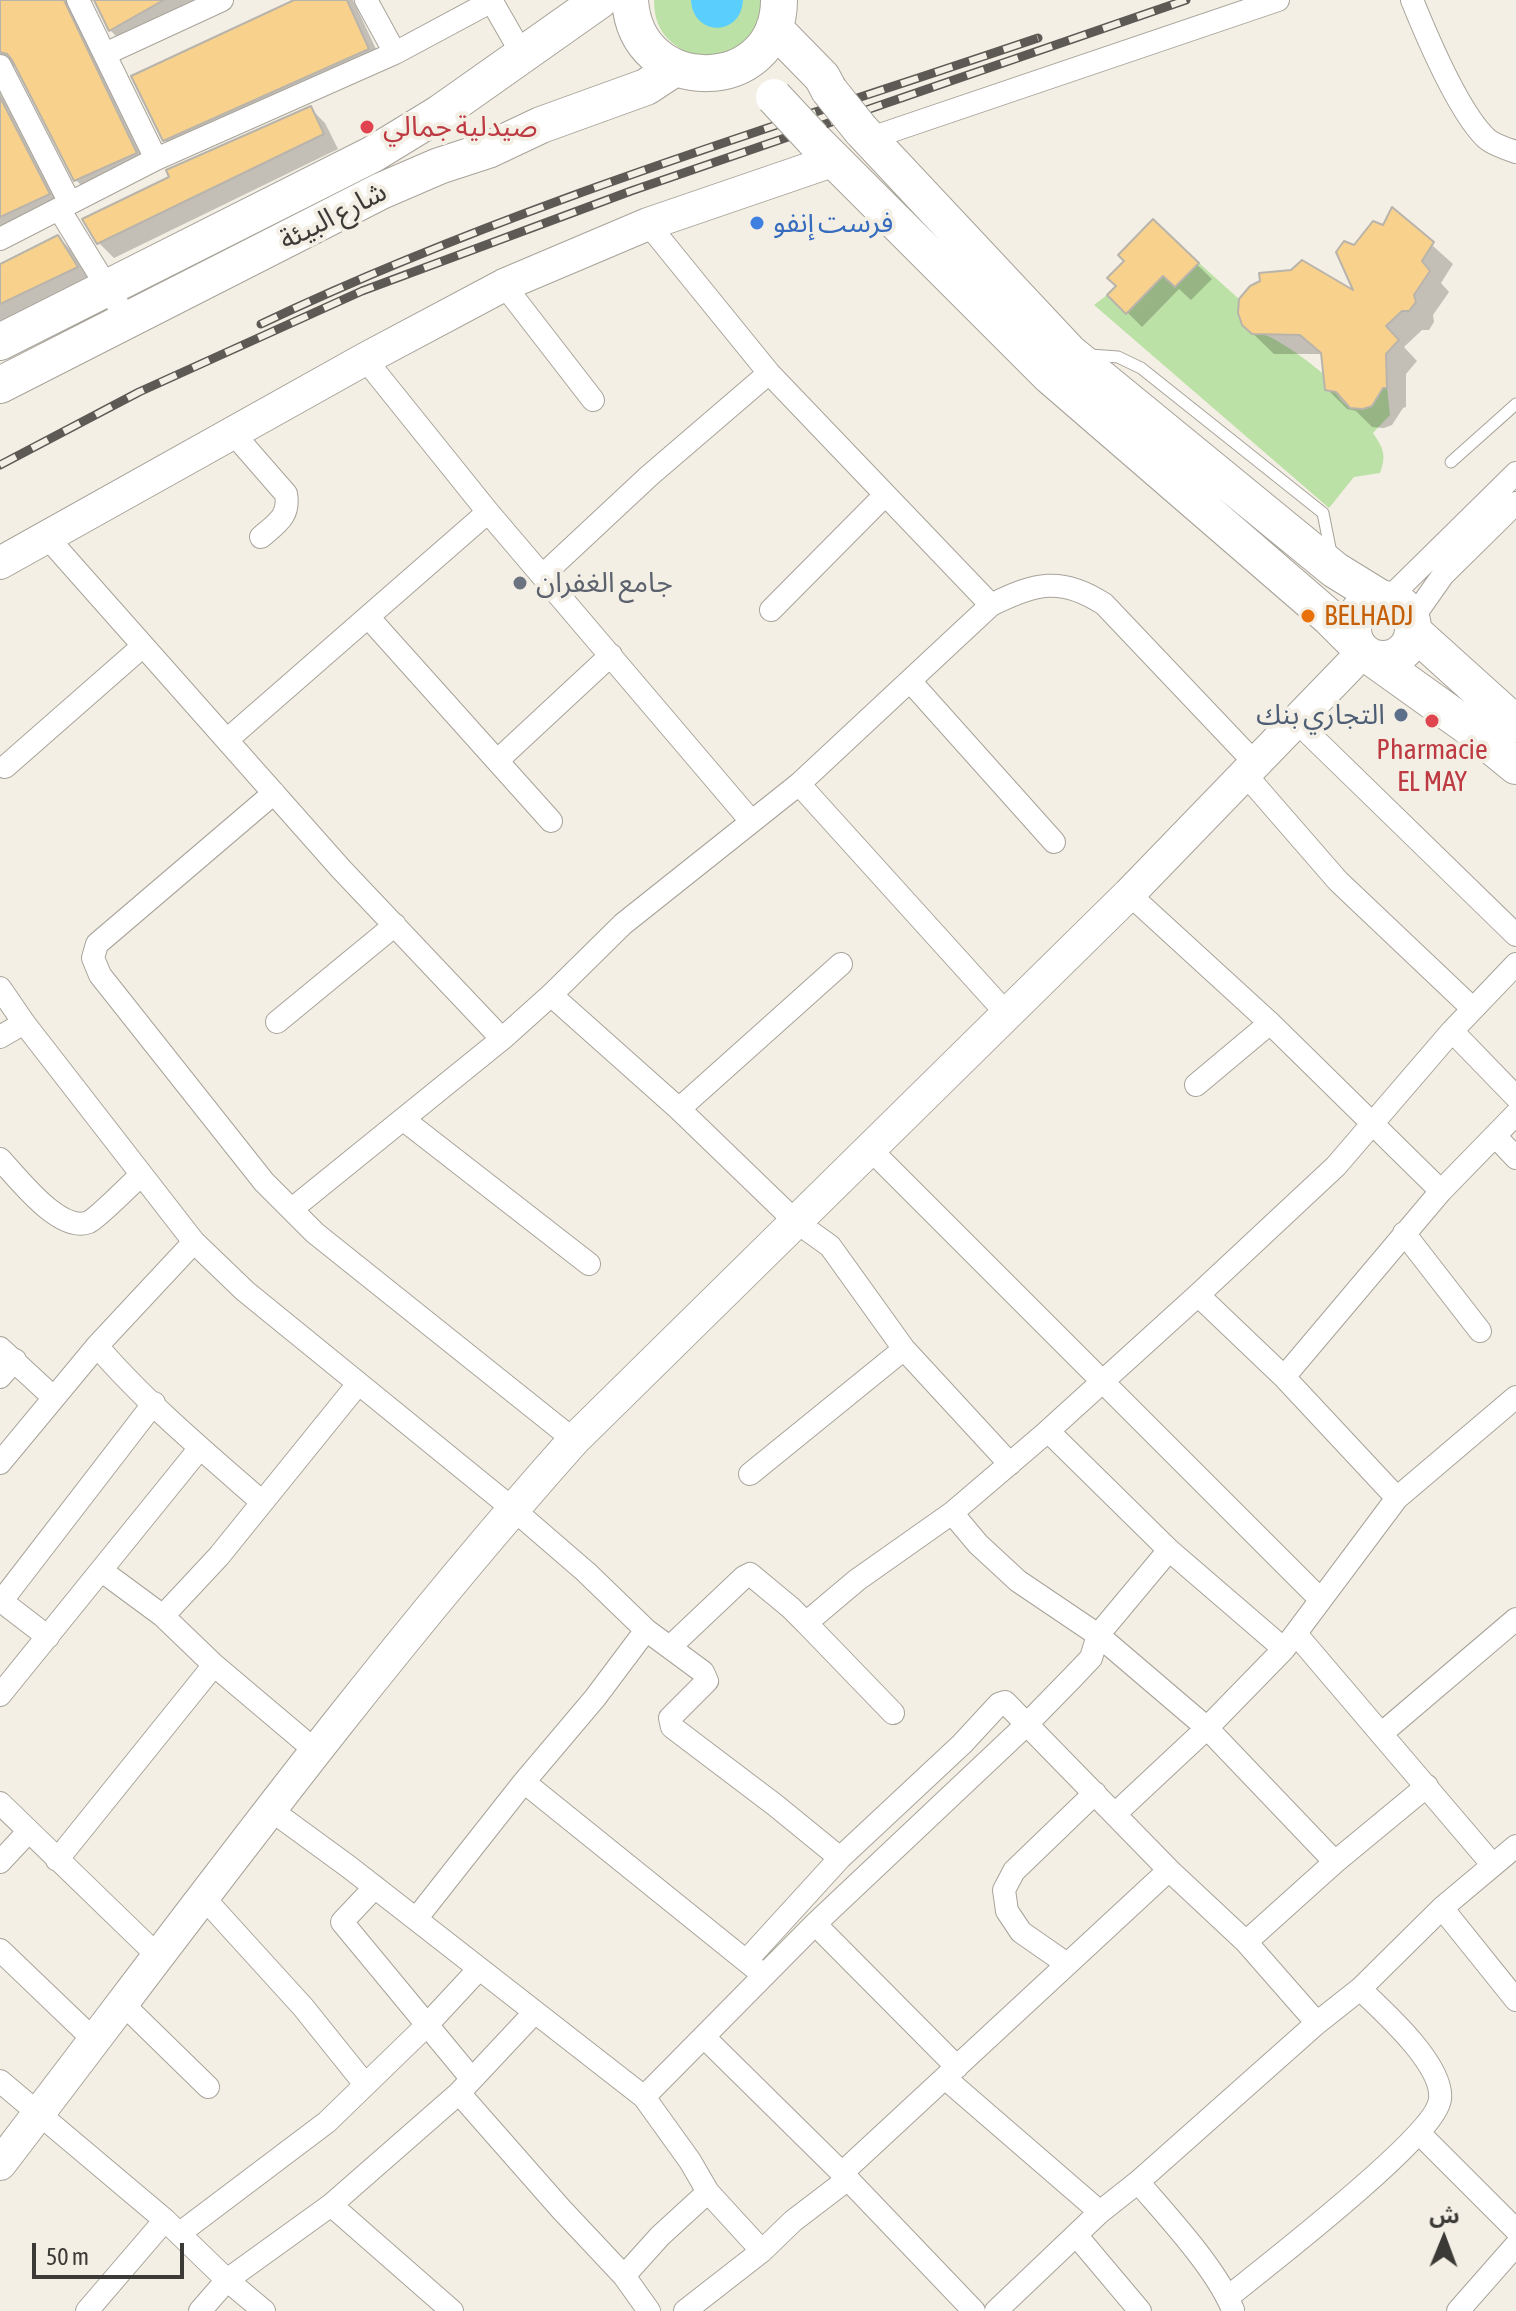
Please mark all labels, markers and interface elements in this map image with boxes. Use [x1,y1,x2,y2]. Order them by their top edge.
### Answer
place label: صيدلية جمالي [383,110,538,144]
marker: صيدلية جمالي [358,118,376,136]
street label: شارع البيئة [274,175,392,257]
place label: فرست إنفو [773,206,893,240]
marker: فرست إنفو [748,214,766,232]
place label: جامع الغفران [536,566,673,600]
marker: جامع الغفران [511,574,529,592]
place label: BELHADJ [1324,599,1414,633]
marker: BELHADJ [1299,607,1317,625]
place label: التجاري بنك [1256,698,1385,732]
marker: التجاري بنك [1392,706,1410,724]
marker: Pharmacie EL MAY [1423,712,1441,730]
place label: Pharmacie EL MAY [1376,733,1488,799]
north arrow [1404,2199,1484,2279]
text: ش [1429,2202,1460,2228]
scale bar [36,2227,188,2277]
text: 50 m [46,2243,89,2270]

